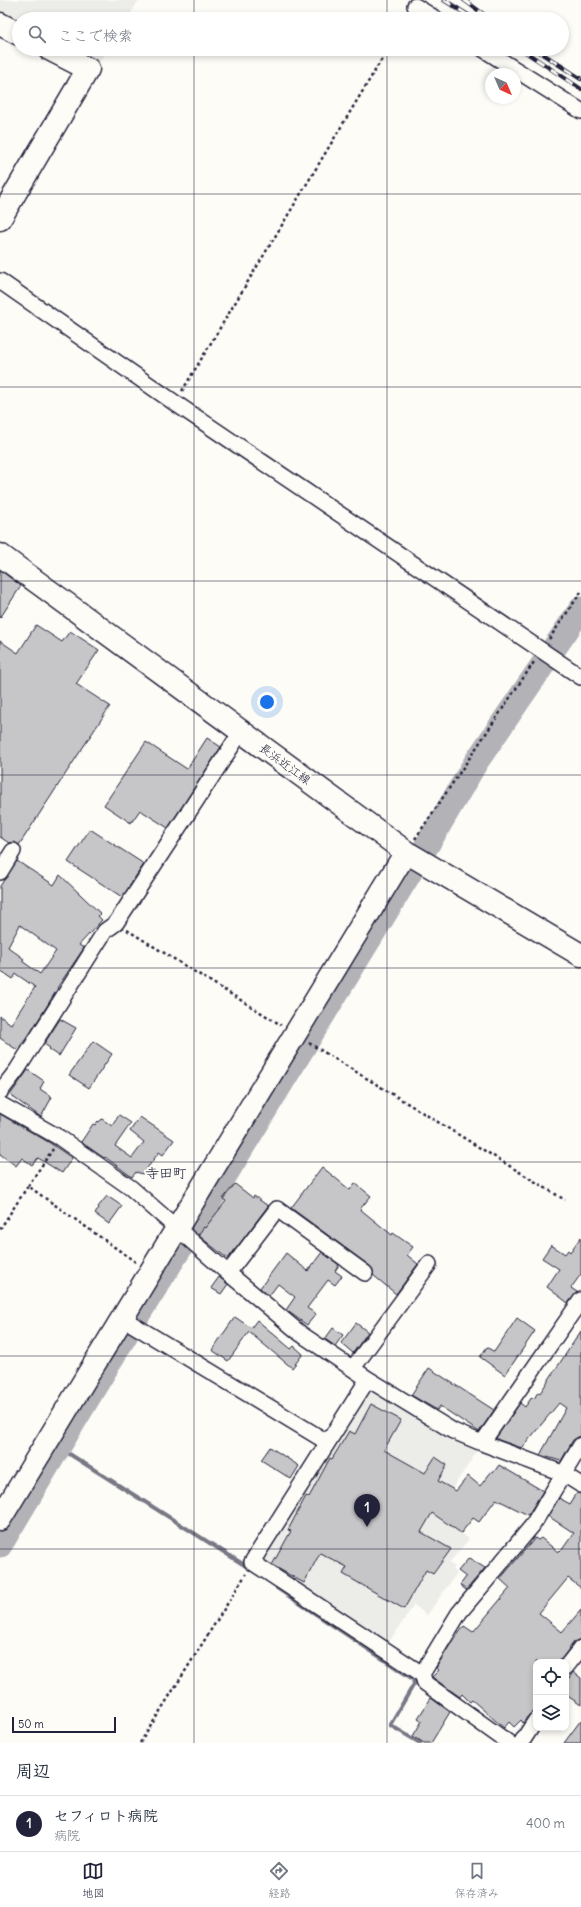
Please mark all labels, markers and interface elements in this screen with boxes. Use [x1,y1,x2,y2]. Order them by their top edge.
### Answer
search box [12,12,569,56]
icon: search [26,23,48,45]
text: ここで検索 [58,26,133,45]
north arrow [485,68,521,104]
your location [257,692,277,712]
street label: 長浜近江線 [257,740,314,787]
district label: 寺田町 [145,1164,187,1182]
pin: 1 [354,1494,380,1527]
map controls [533,1659,569,1731]
button: locate [533,1659,569,1695]
button: layers [533,1695,569,1731]
scale bar [12,1715,116,1734]
text: 50 m [18,1717,44,1731]
text: 周辺 [16,1760,50,1782]
text: セフィロト病院 [54,1806,158,1825]
text: 1 [26,1815,32,1832]
text: 400 m [526,1815,565,1832]
text: 病院 [54,1827,80,1844]
tab: 地図 [82,1860,104,1900]
tab: 経路 [268,1860,290,1900]
tab: 保存済み [455,1860,499,1900]

